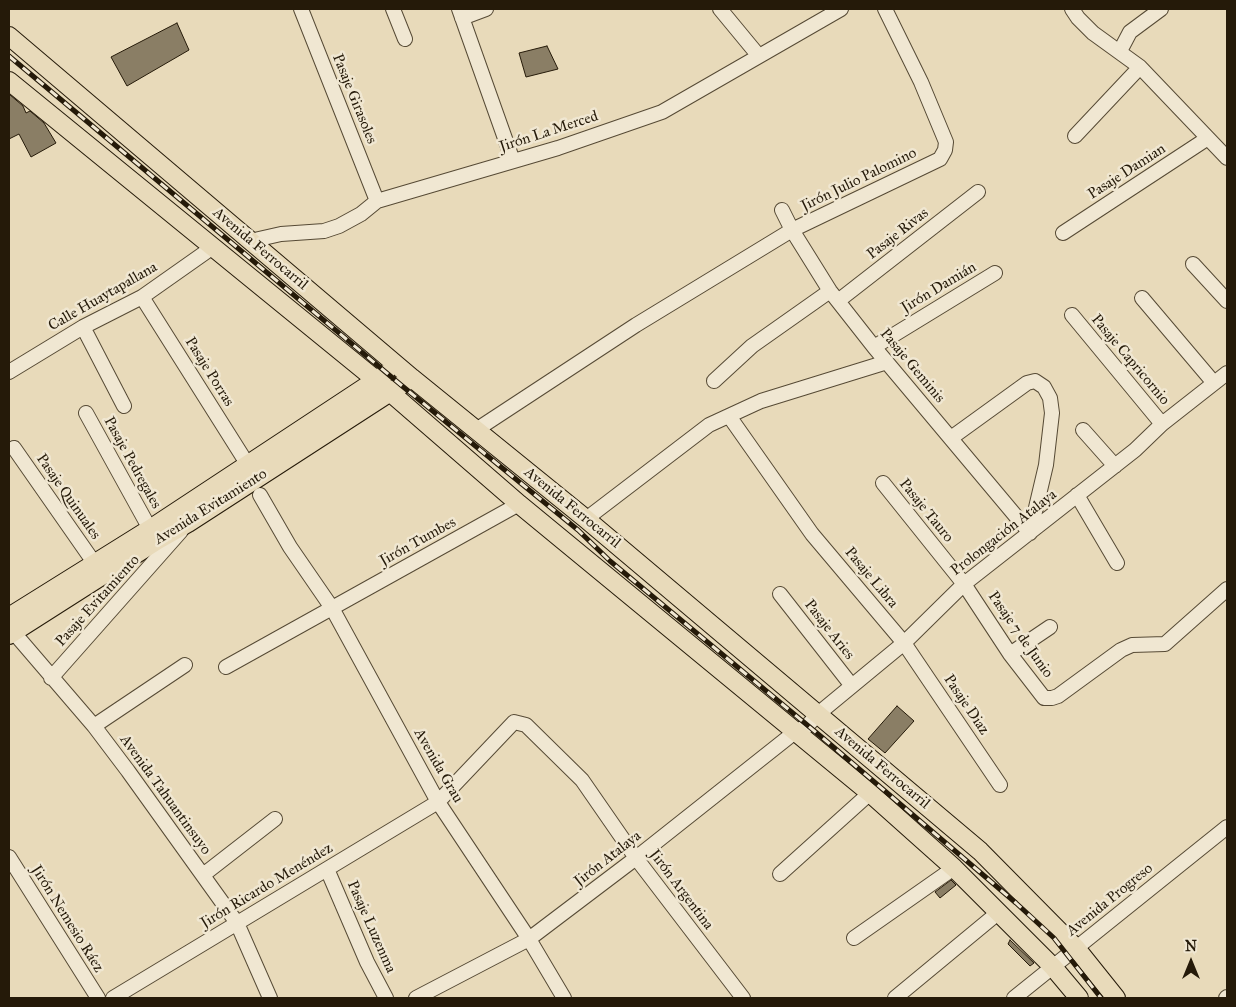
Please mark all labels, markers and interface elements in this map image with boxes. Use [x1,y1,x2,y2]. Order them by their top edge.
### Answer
street label: Pasaje Girasoles [328,51,380,147]
street label: Jirón La Merced [497,108,601,156]
street label: Pasaje Damian [1085,140,1169,204]
street label: Jirón Julio Palomino [798,144,920,216]
street label: Avenida Ferrocarril [209,204,311,294]
street label: Pasaje Rivas [864,204,932,264]
street label: Calle Huaytapallana [45,259,161,335]
street label: Jirón Damián [898,259,980,317]
street label: Pasaje Capricornio [1087,311,1173,409]
street label: Pasaje Geminis [876,325,948,407]
street label: Pasaje Porras [181,334,237,410]
street label: Pasaje Pedregales [99,414,165,512]
street label: Pasaje Quinuales [32,451,104,543]
street label: Avenida Ferrocarril [520,464,624,552]
street label: Avenida Evitamiento [151,465,271,549]
street label: Pasaje Tauro [895,476,957,546]
street label: Prolongación Atalaya [948,486,1060,580]
street label: Jirón Tumbes [377,514,459,570]
street label: Pasaje Libra [840,544,902,612]
street label: Pasaje Evitamiento [52,552,144,650]
street label: Pasaje 7 de Junio [984,588,1056,682]
street label: Pasaje Aries [800,596,858,664]
street label: Pasaje Diaz [939,671,993,739]
street label: Avenida Ferrocarril [831,723,933,813]
street label: Avenida Grau [409,726,467,806]
street label: Avenida Tahuantinsuyo [115,732,215,858]
street label: Jirón Atalaya [571,827,645,891]
street label: Jirón Ricardo Menéndez [198,839,336,933]
street label: Jirón Argentina [645,846,717,934]
street label: Avenida Progreso [1063,860,1157,940]
street label: Jirón Nemesio Ráez [27,862,107,976]
street label: Pasaje Luzenma [343,878,399,976]
north arrow [1166,937,1216,987]
text: N [1185,938,1197,955]

